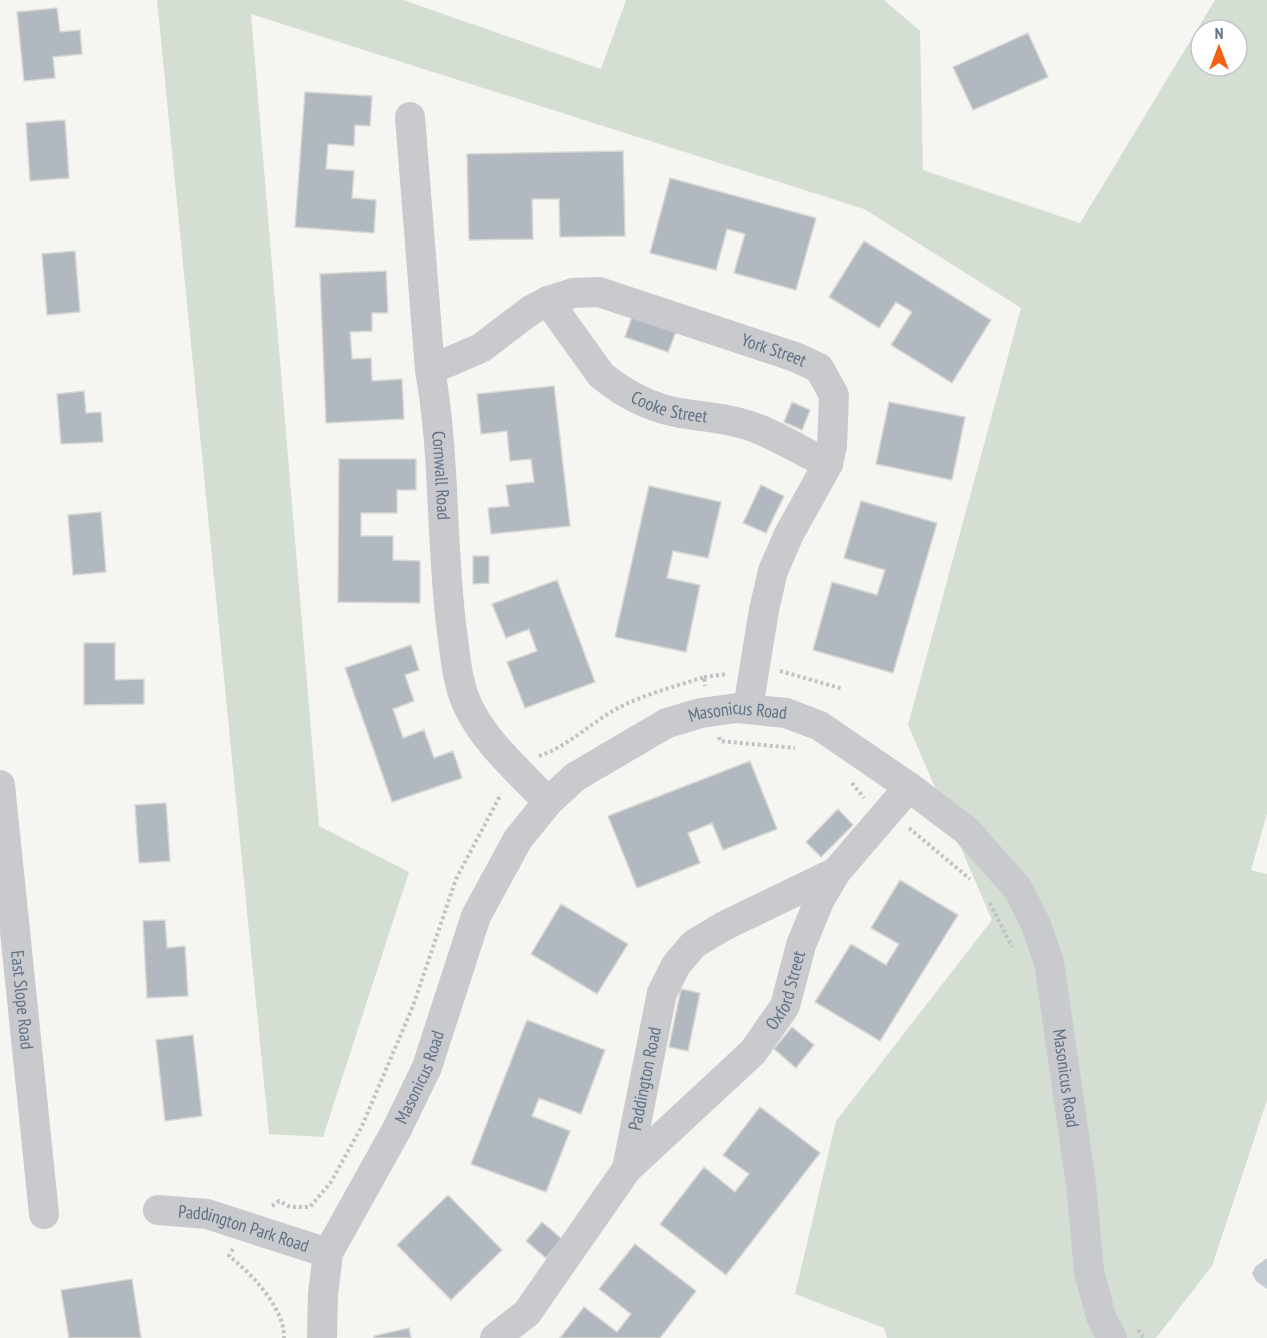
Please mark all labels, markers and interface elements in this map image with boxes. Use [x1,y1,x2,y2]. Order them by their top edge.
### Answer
north arrow [1189,18,1249,78]
text: N [1215,23,1223,43]
street label: York Street [738,328,810,372]
street label: Cooke Street [627,385,709,428]
street label: Cornwall Road [427,430,455,521]
street label: Masonicus Road [685,696,788,727]
street label: Oxford Street [760,948,810,1034]
street label: East Slope Road [6,949,39,1050]
street label: Paddington Road [623,1025,666,1132]
street label: Masonicus Road [1048,1027,1085,1129]
street label: Masonicus Road [389,1028,449,1127]
street label: Paddington Park Road [177,1200,312,1257]

